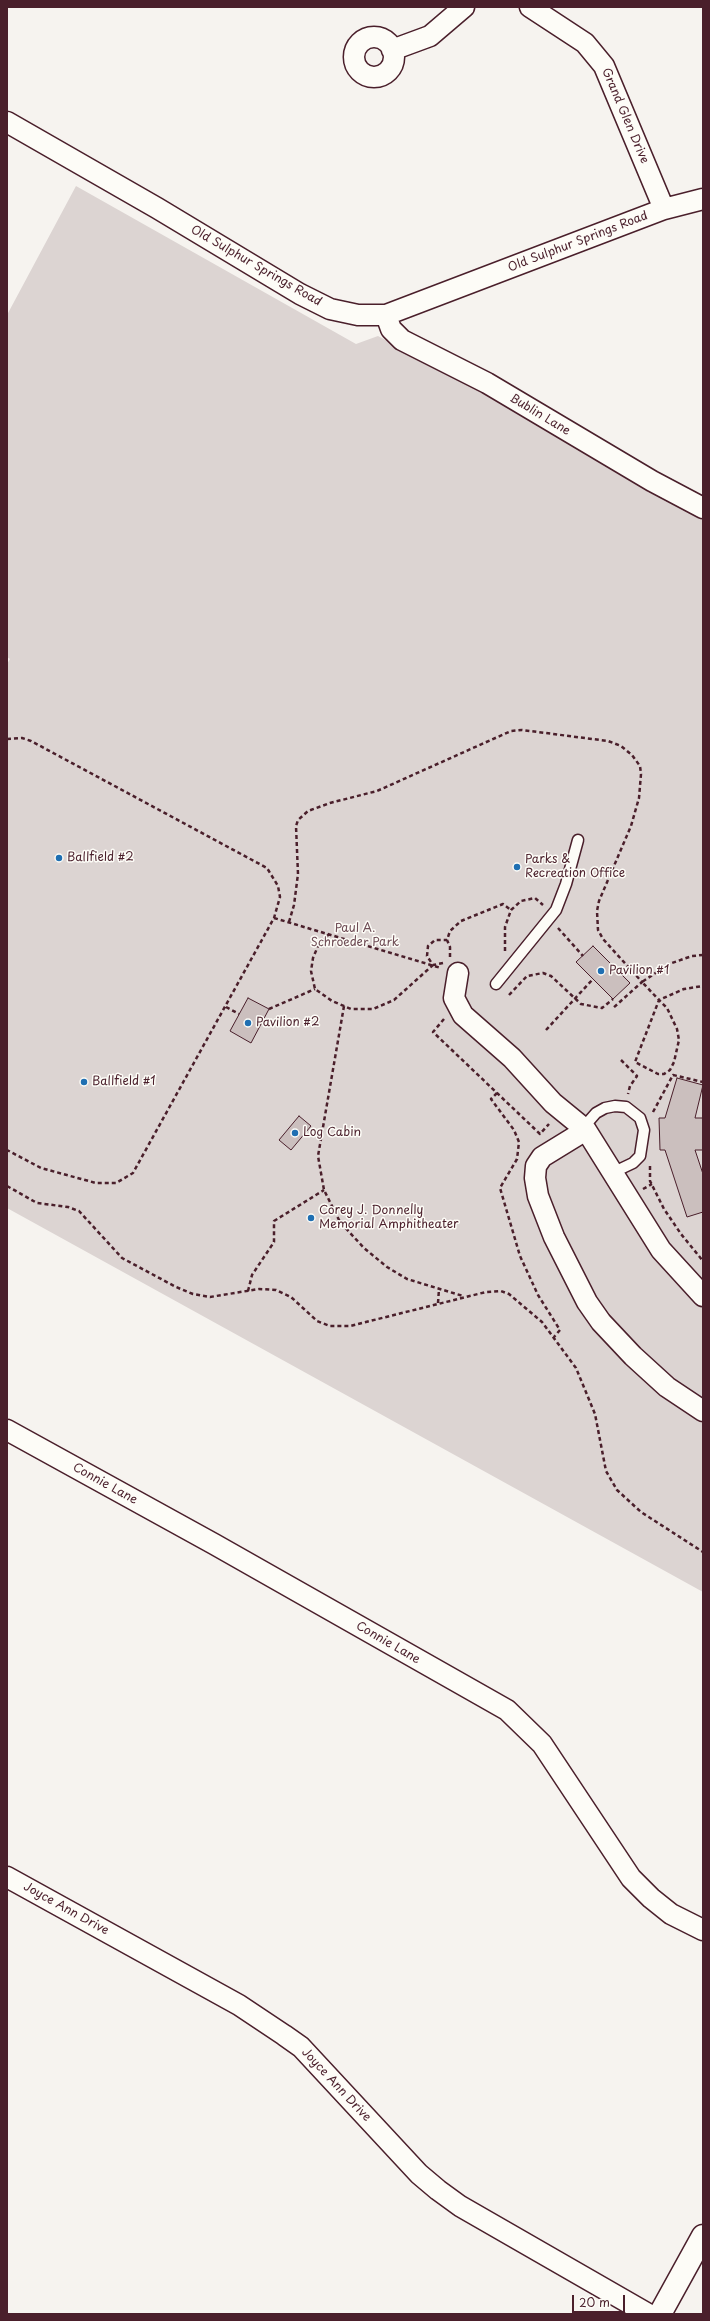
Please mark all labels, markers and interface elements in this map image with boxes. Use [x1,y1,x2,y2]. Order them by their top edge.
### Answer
street label: Grand Glen Drive [598,66,652,166]
street label: Old Sulphur Springs Road [506,209,650,275]
street label: Old Sulphur Springs Road [188,223,324,309]
street label: Bublin Lane [507,391,573,439]
place label: Ballfield #2 [67,851,134,865]
marker: Ballfield #2 [54,853,64,863]
place label: Parks & Recreation Office [525,853,625,881]
marker: Parks & Recreation Office [512,862,522,872]
park label: Paul A. Schroeder Park [311,922,399,950]
place label: Pavilion #1 [609,964,669,978]
marker: Pavilion #1 [596,966,606,976]
place label: Pavilion #2 [256,1016,319,1030]
marker: Pavilion #2 [243,1018,253,1028]
place label: Ballfield #1 [92,1075,156,1089]
marker: Ballfield #1 [79,1077,89,1087]
place label: Log Cabin [303,1126,361,1140]
marker: Log Cabin [290,1128,300,1138]
place label: Corey J. Donnelly Memorial Amphitheater [319,1204,459,1232]
marker: Corey J. Donnelly Memorial Amphitheater [306,1213,316,1223]
street label: Connie Lane [70,1460,140,1508]
street label: Connie Lane [353,1619,423,1667]
street label: Joyce Ann Drive [21,1880,111,1938]
street label: Joyce Ann Drive [298,2045,374,2125]
scale bar [574,2287,627,2313]
text: 20 m [579,2293,610,2311]

